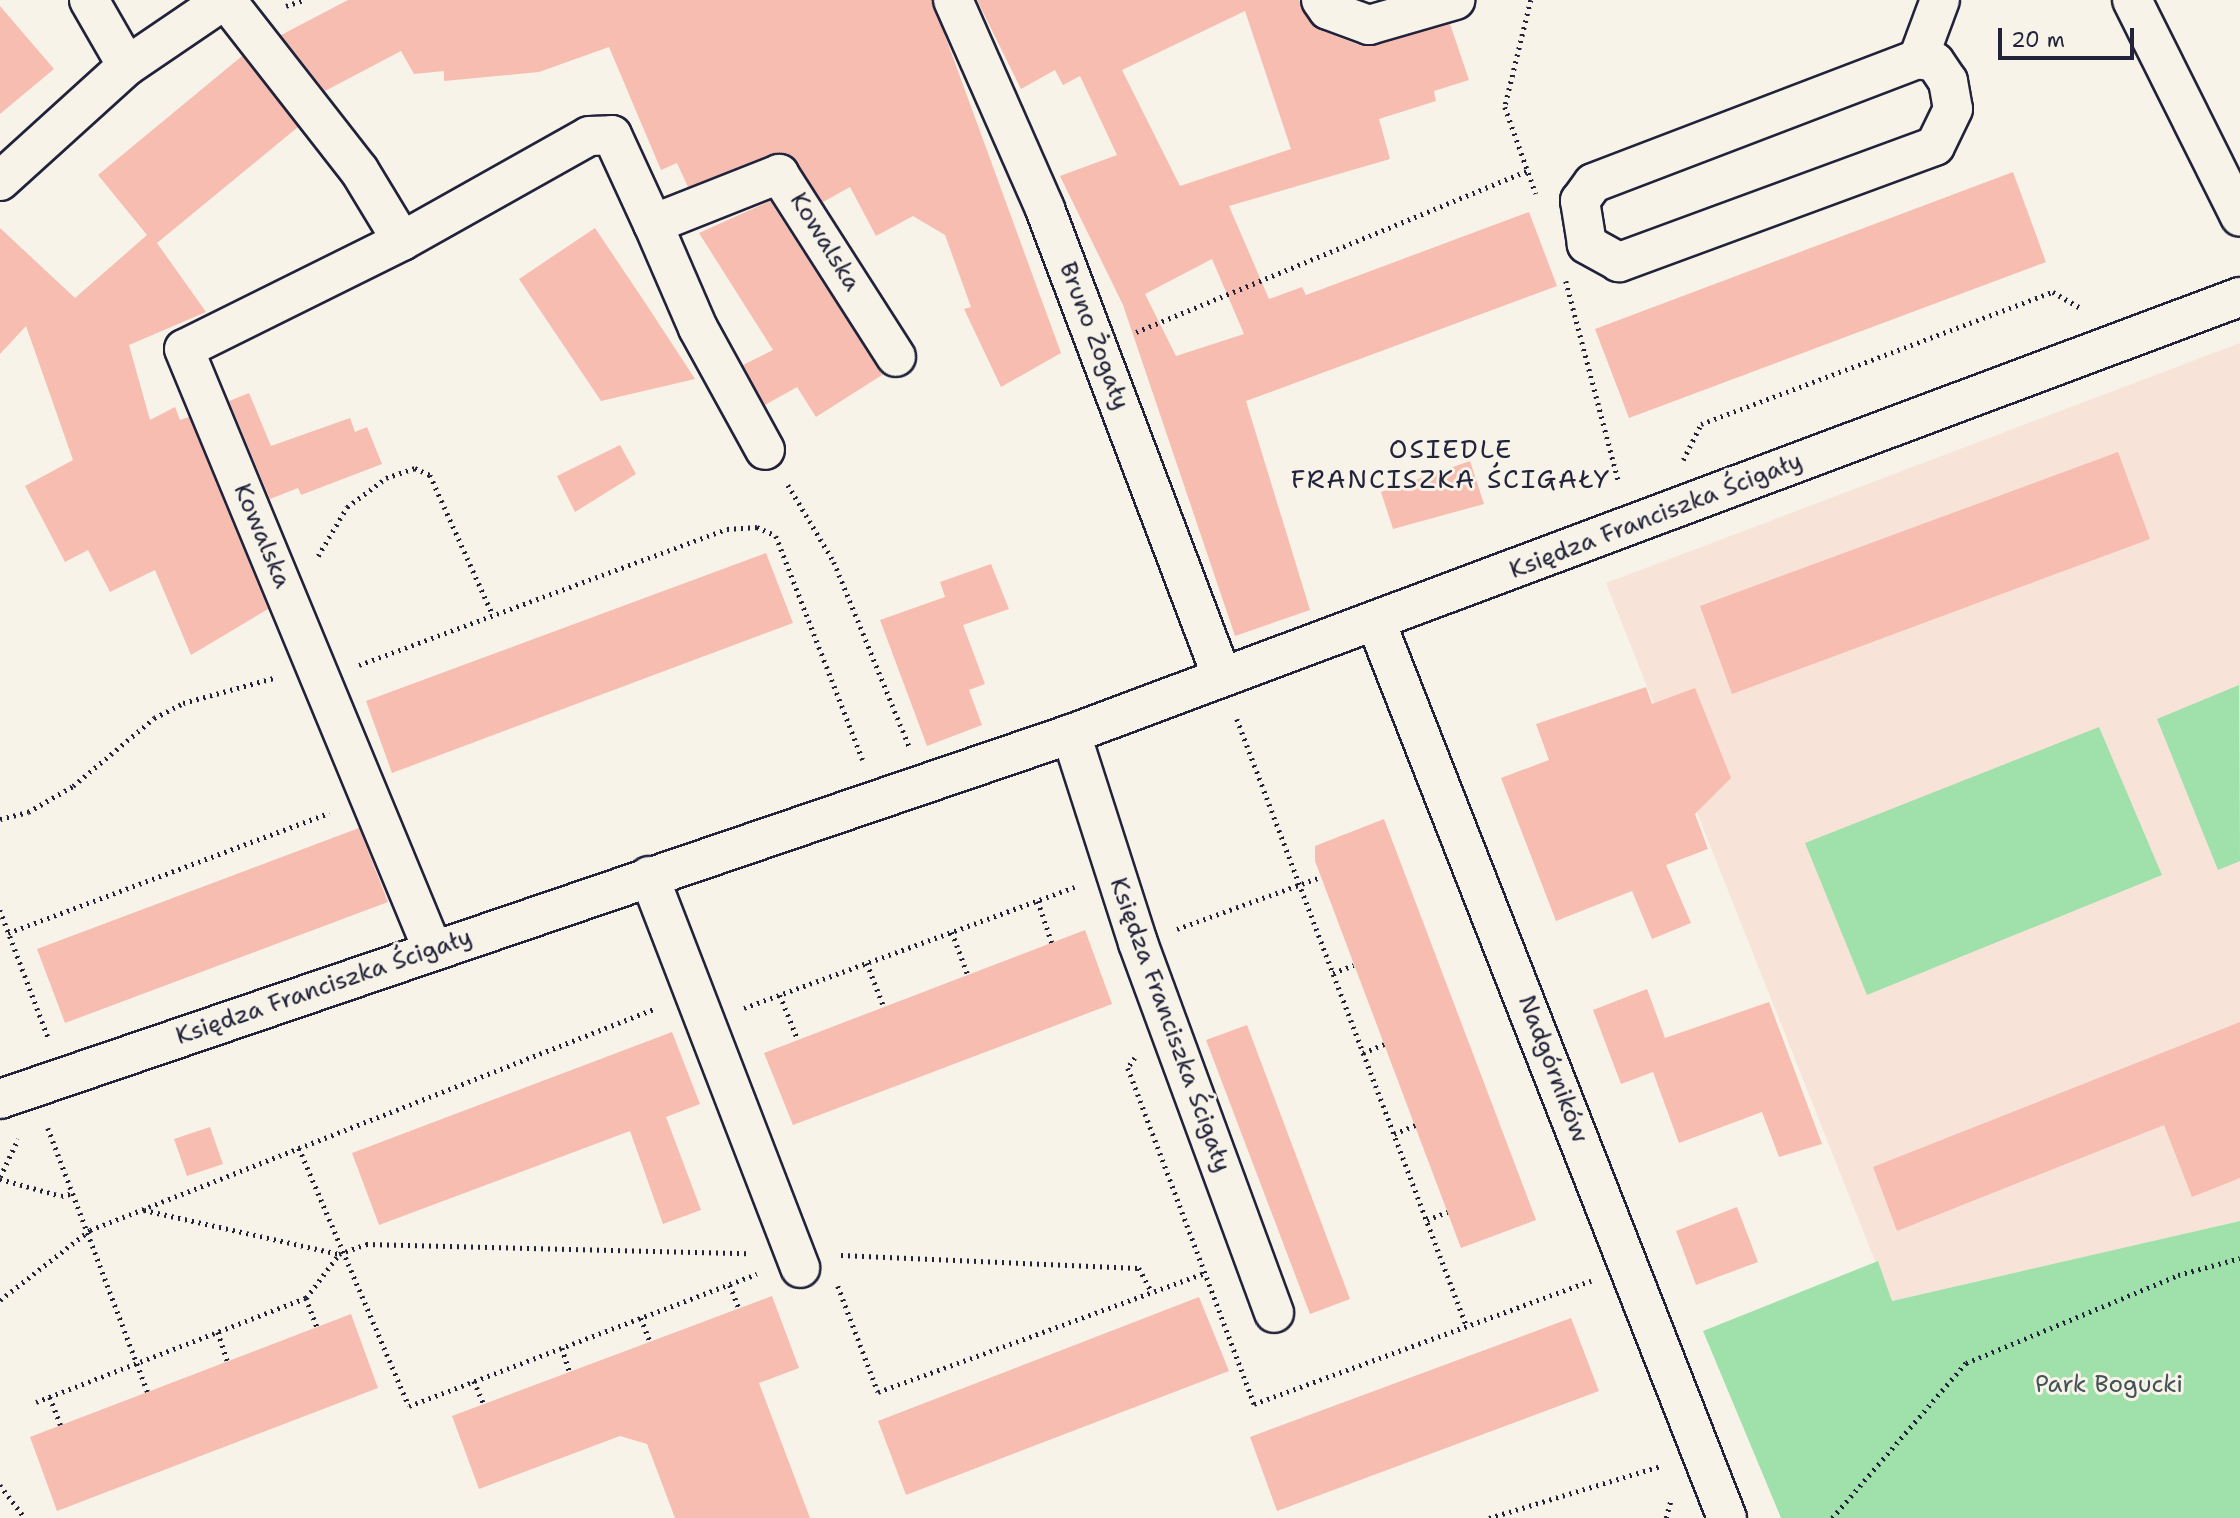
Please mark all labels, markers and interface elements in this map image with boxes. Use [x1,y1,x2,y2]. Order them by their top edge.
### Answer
scale bar [2002,14,2138,58]
text: 20 m [2011,26,2065,54]
street label: Kowalska [783,187,867,297]
street label: Bruno Żogały [1053,258,1135,414]
district label: OSIEDLE FRANCISZKA ŚCIGAŁY [1293,433,1609,494]
street label: Księdza Franciszka Ścigały [1505,447,1807,585]
street label: Kowalska [227,479,297,593]
street label: Księdza Franciszka Ścigały [1103,874,1237,1176]
street label: Księdza Franciszka Ścigały [172,923,476,1051]
street label: Nadgórników [1512,991,1594,1147]
park label: Park Bogucki [2035,1371,2183,1399]

